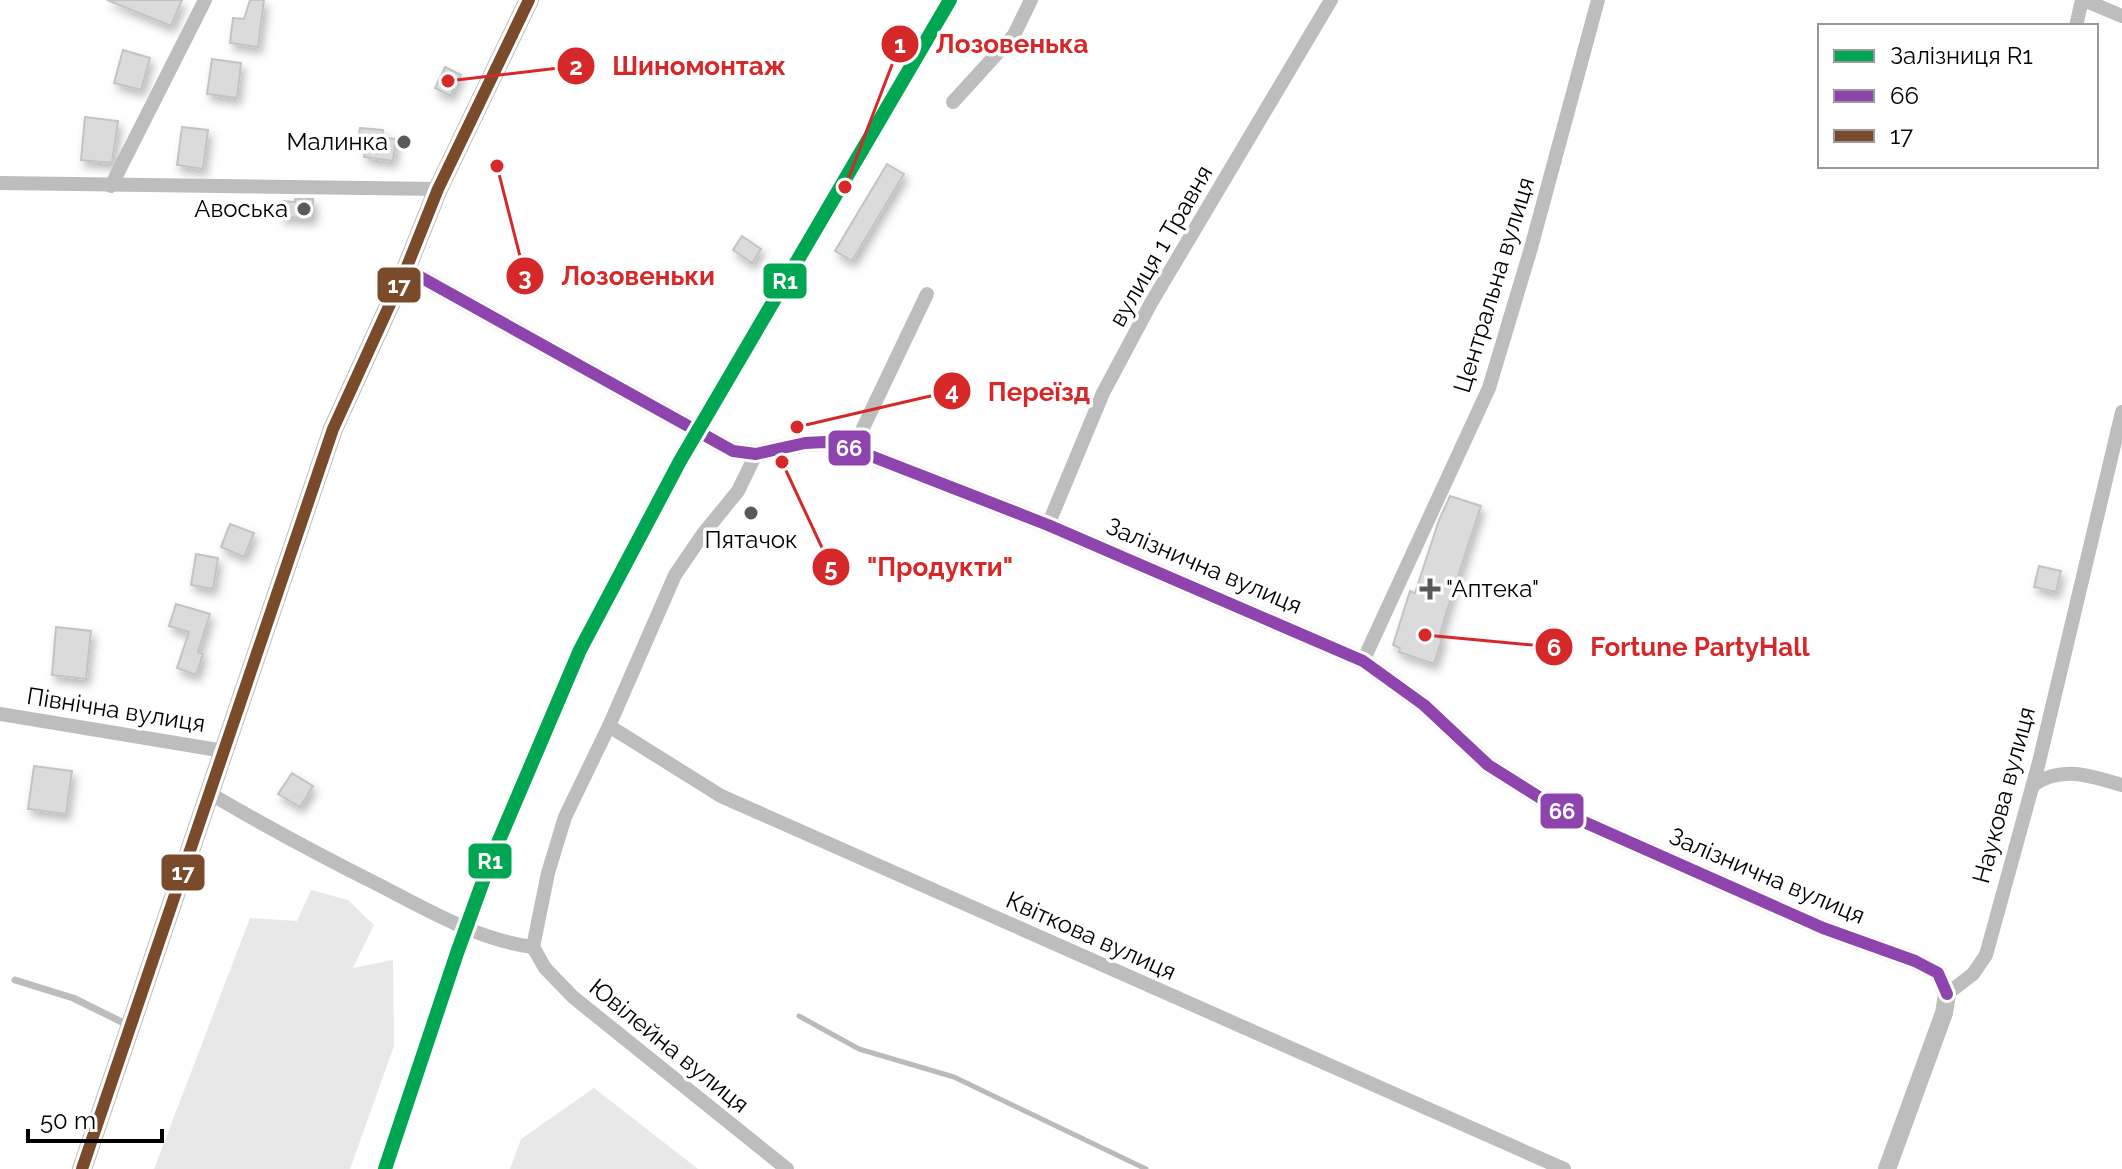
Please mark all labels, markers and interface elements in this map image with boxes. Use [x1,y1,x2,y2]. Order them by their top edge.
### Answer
callout: Лозовенька [880,19,1105,69]
legend [1818,24,2098,168]
text: Лозовенька [936,29,1089,59]
text: 1 [894,30,906,59]
callout: Шиномонтаж [556,41,802,91]
text: Залізниця R1 [1890,41,2033,70]
text: Шиномонтаж [612,51,786,81]
text: 2 [569,52,583,81]
text: 66 [1890,81,1919,110]
text: 17 [1890,121,1913,150]
place label: Малинка [287,127,388,156]
marker: Малинка [395,133,413,151]
street label: вулиця 1 Травня [1103,160,1219,332]
street label: Центральна вулиця [1447,174,1540,396]
place label: Авоська [194,194,288,223]
marker: Авоська [295,200,313,218]
callout: Лозовеньки [505,251,731,301]
text: Лозовеньки [561,261,715,291]
text: 3 [518,262,532,291]
line badge: R1 [762,262,808,300]
line badge: 17 [376,266,422,304]
text: R1 [772,268,798,294]
text: 17 [387,272,411,298]
callout: Переїзд [932,366,1106,416]
text: 4 [945,377,959,406]
text: Переїзд [988,377,1090,407]
line badge: 66 [827,429,872,467]
text: 66 [836,435,862,461]
marker: Пятачок [742,504,760,522]
street label: Залізнична вулиця [1102,511,1307,620]
place label: Пятачок [704,525,798,554]
callout: "Продукти" [811,542,1029,592]
text: "Продукти" [867,552,1013,582]
text: 5 [824,553,838,582]
place label: "Аптека" [1446,574,1539,603]
marker: "Аптека" [1421,580,1439,598]
callout: Fortune PartyHall [1534,622,1826,672]
text: Fortune PartyHall [1590,632,1810,662]
text: 6 [1547,633,1561,662]
street label: Північна вулиця [25,681,207,738]
street label: Наукова вулиця [1966,703,2041,886]
line badge: 66 [1539,792,1585,830]
text: 66 [1549,798,1575,824]
street label: Залізнична вулиця [1665,821,1870,930]
line badge: R1 [467,842,513,880]
text: R1 [477,848,503,874]
line badge: 17 [160,853,206,892]
text: 17 [171,859,195,885]
street label: Квіткова вулиця [1002,885,1181,986]
street label: Ювілейна вулиця [584,972,755,1119]
scale bar [28,1093,162,1143]
text: 50 m [40,1106,96,1135]

